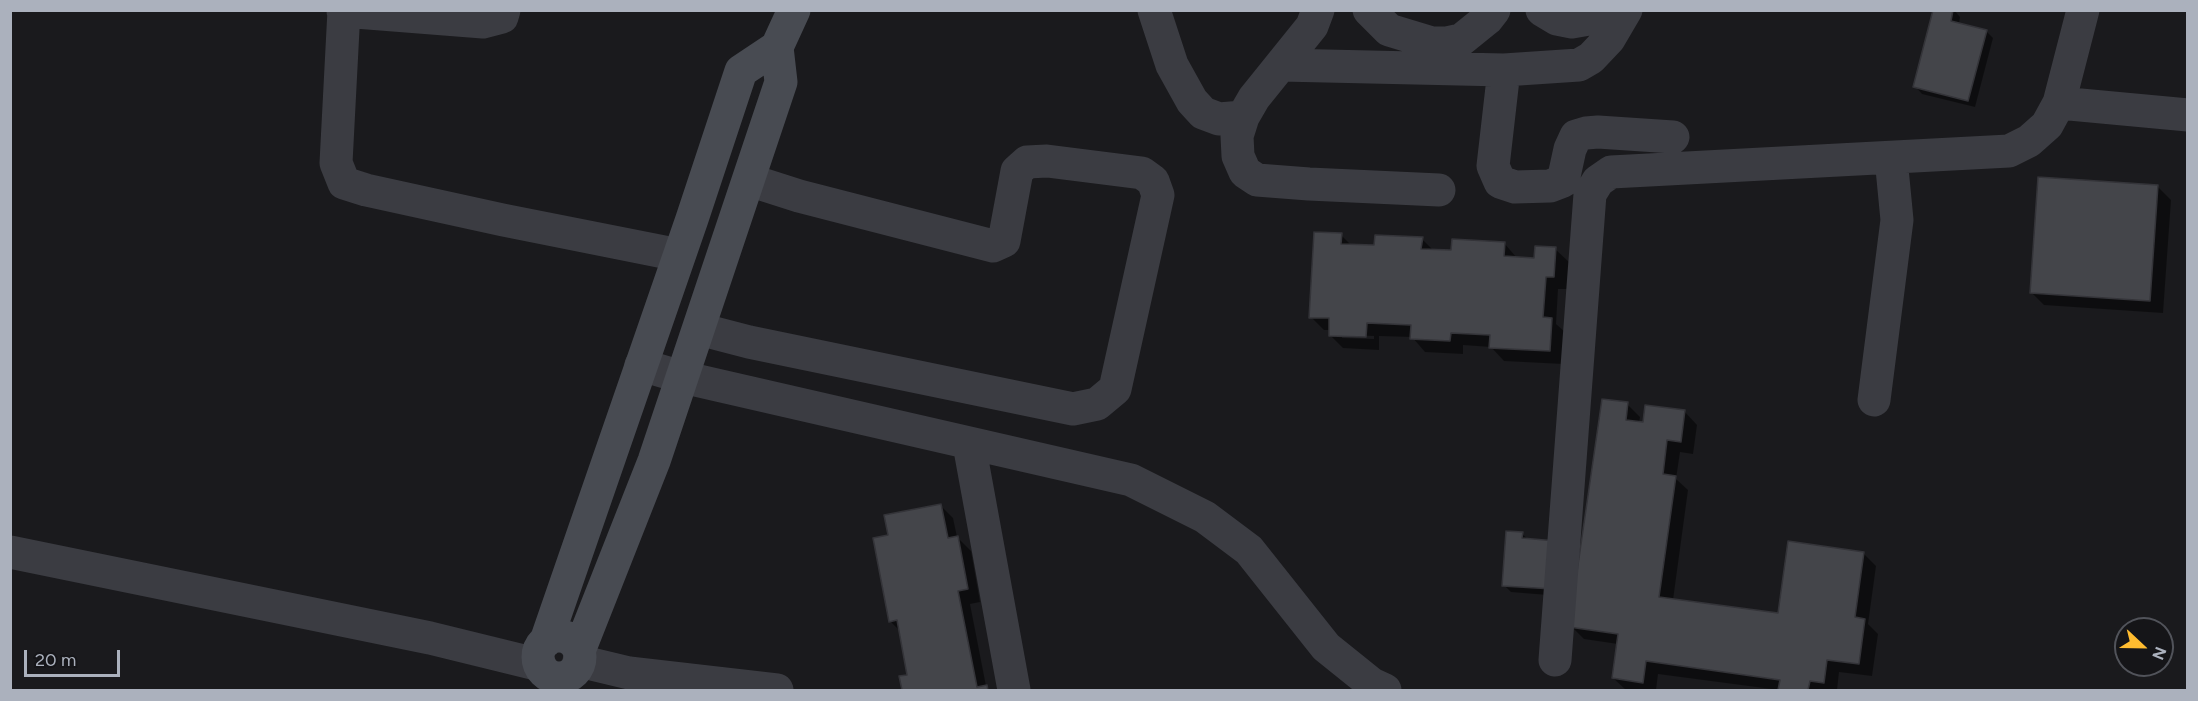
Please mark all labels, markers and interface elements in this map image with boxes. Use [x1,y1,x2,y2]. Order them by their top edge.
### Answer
north arrow [2114,617,2174,677]
scale bar [27,638,123,676]
text: N [2148,644,2170,662]
text: 20 m [35,649,76,671]

